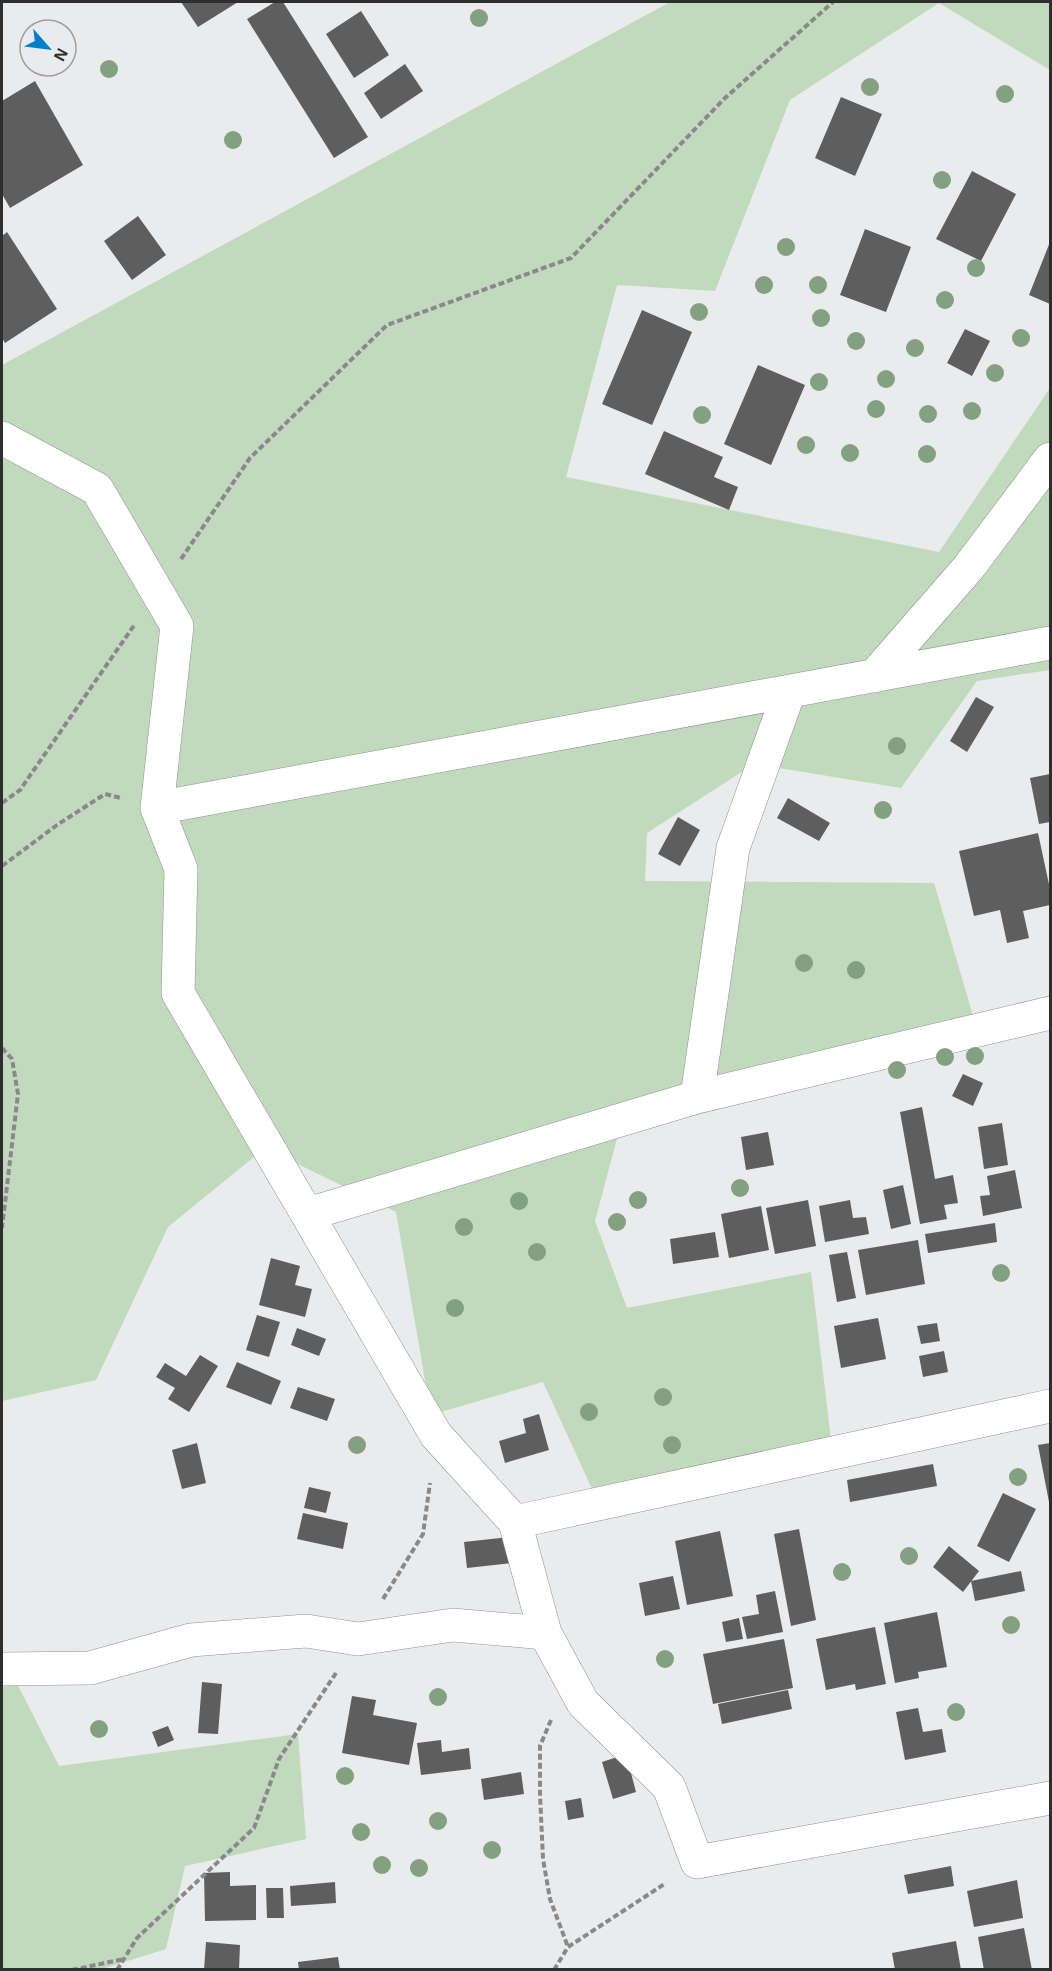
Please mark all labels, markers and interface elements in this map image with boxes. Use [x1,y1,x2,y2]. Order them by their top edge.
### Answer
north arrow [18,18,78,78]
text: N [51,46,71,64]

